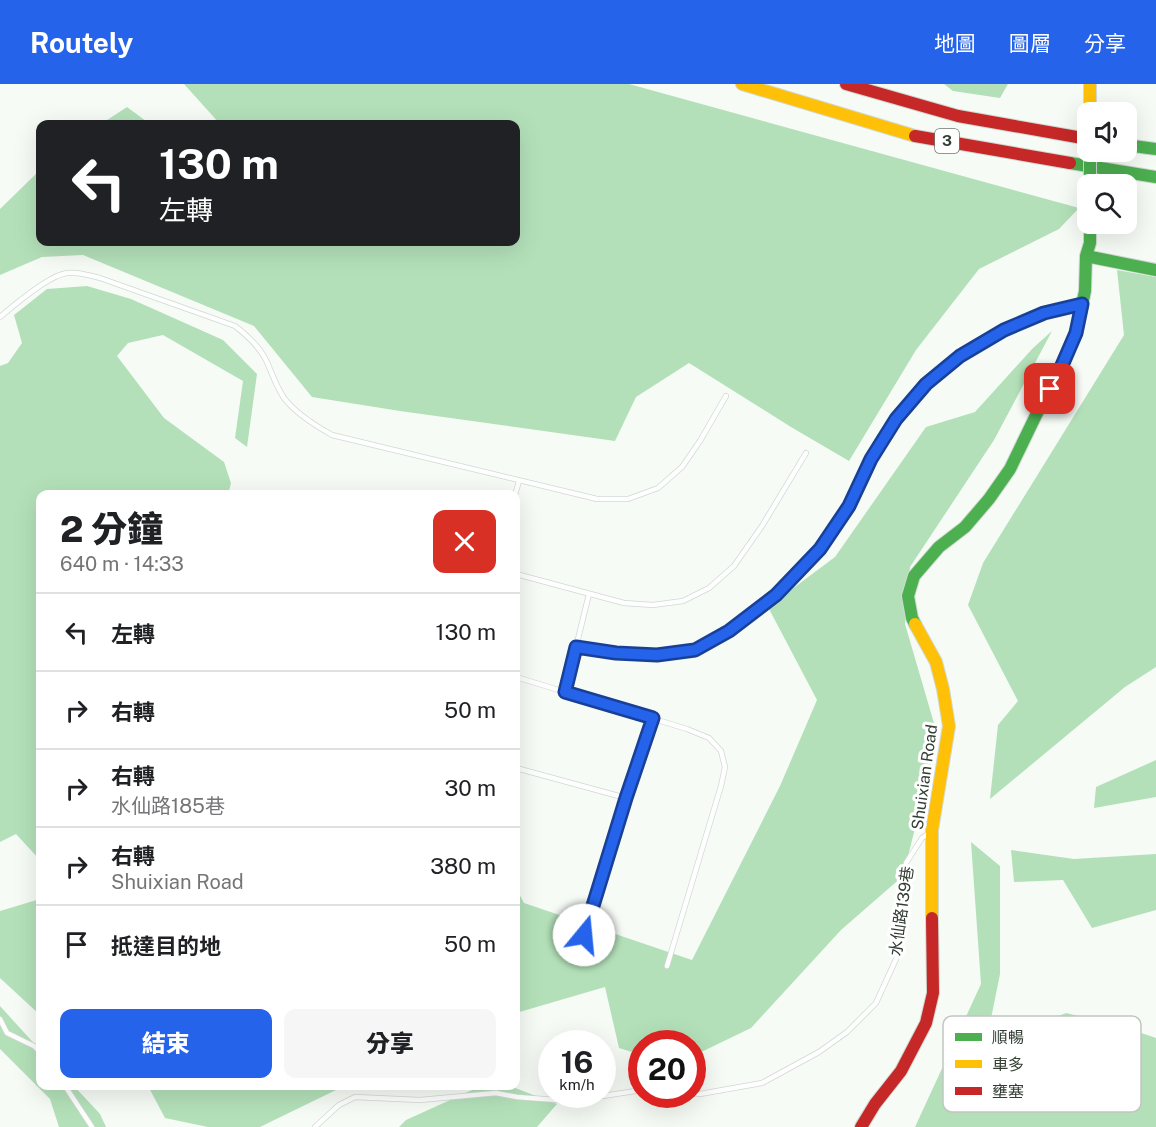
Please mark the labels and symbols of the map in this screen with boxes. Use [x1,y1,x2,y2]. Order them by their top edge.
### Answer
road number: 3 [935,129,959,153]
pin [1024,363,1075,414]
street label: Shuixian Road [908,723,941,831]
street label: 水仙路139巷 [886,865,917,957]
position arrow [552,903,616,967]
legend [943,1016,1141,1112]
text: 順暢 [992,1028,1024,1047]
speed limit sign: 20 [628,1030,706,1108]
text: 車多 [992,1055,1024,1074]
text: 壅塞 [992,1082,1024,1101]

